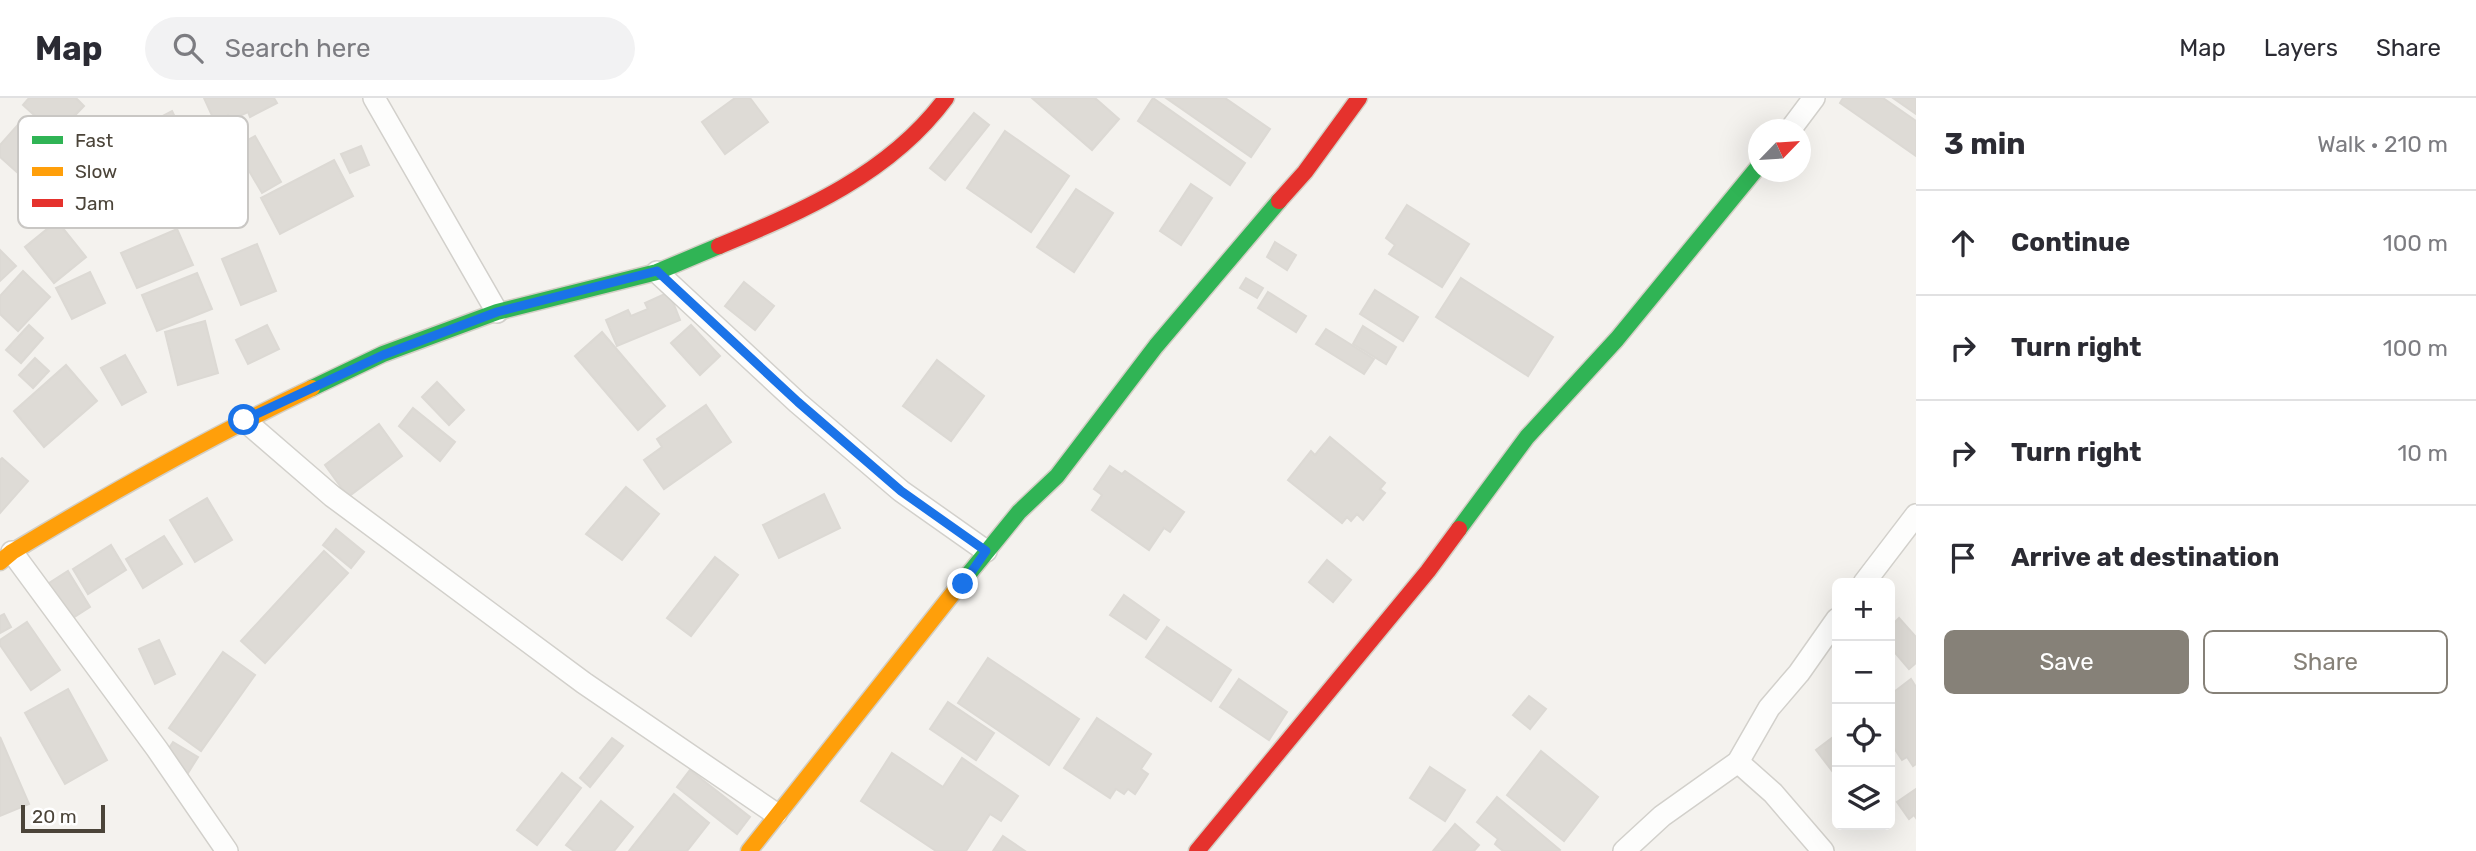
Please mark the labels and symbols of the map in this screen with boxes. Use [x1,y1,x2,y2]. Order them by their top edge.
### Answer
legend [18,116,248,228]
north arrow [1748,119,1811,182]
text: Fast [75,129,114,152]
text: Slow [75,160,117,183]
text: Jam [75,192,114,215]
route start [228,404,259,435]
route end [947,568,978,599]
scale bar [21,802,105,834]

